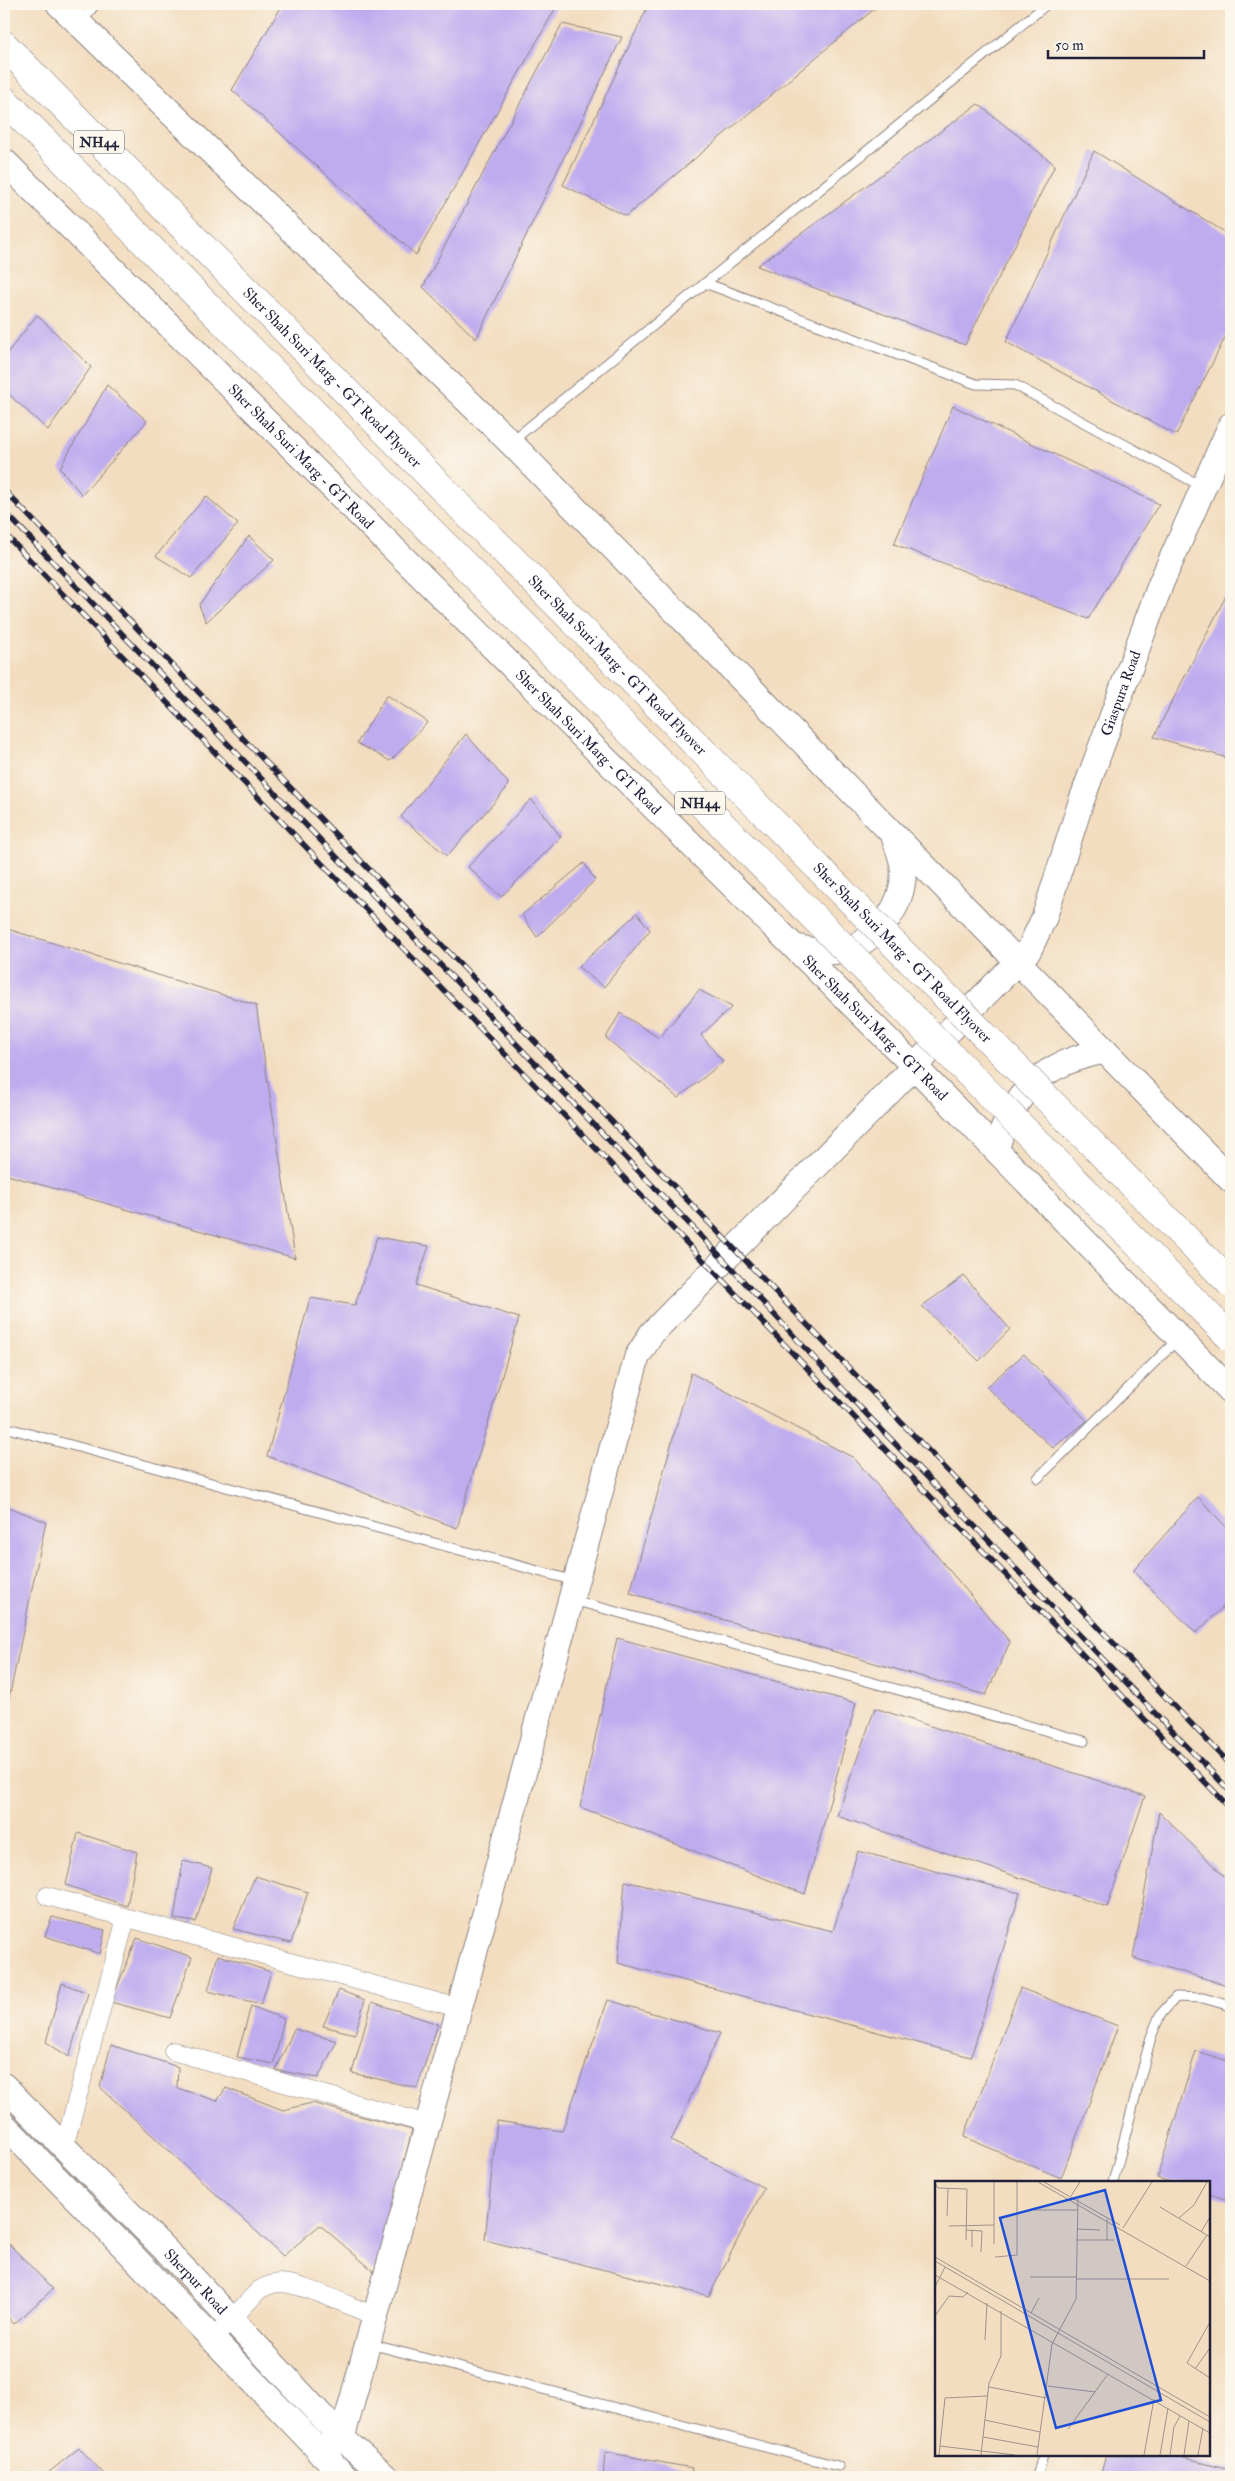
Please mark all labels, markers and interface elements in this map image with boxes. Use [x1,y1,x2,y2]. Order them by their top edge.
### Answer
scale bar [1048,28,1204,60]
text: 50 m [1055,36,1084,55]
road number: NH44 [74,130,124,154]
street label: Sher Shah Suri Marg - GT Road Flyover [239,284,425,470]
street label: Sher Shah Suri Marg - GT Road [225,380,377,532]
street label: Sher Shah Suri Marg - GT Road Flyover [524,572,710,758]
street label: Giaspura Road [1096,647,1145,739]
street label: Sher Shah Suri Marg - GT Road [512,665,664,817]
road number: NH44 [675,791,725,814]
street label: Sher Shah Suri Marg - GT Road Flyover [809,859,995,1045]
street label: Sher Shah Suri Marg - GT Road [799,951,951,1103]
inset map [935,2181,1210,2456]
street label: Sherpur Road [160,2245,232,2319]

